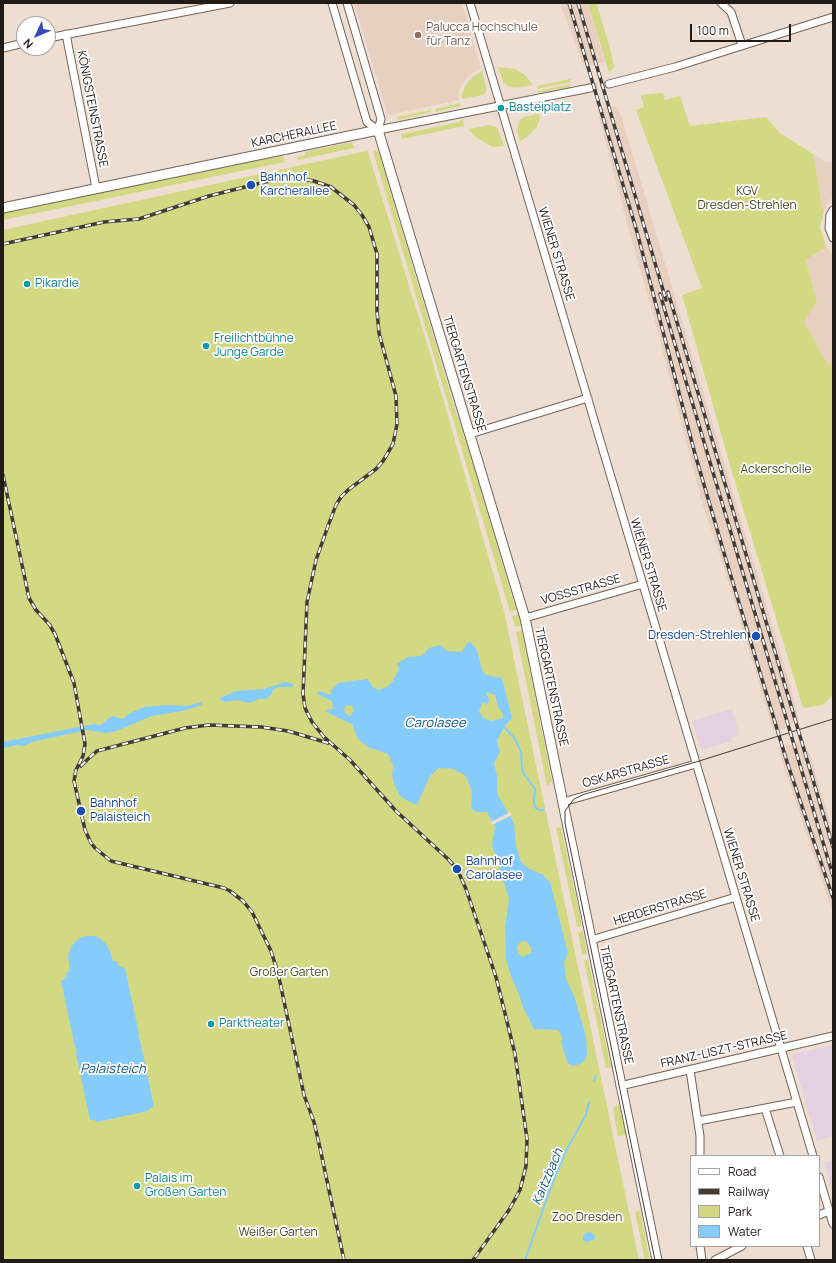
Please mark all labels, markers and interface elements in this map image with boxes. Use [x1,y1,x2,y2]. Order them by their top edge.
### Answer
north arrow [16,16,56,56]
scale bar [692,16,793,42]
place label: Palucca Hochschule für Tanz [426,21,538,49]
text: 100 m [697,22,729,39]
marker: Palucca Hochschule für Tanz [413,30,423,40]
text: N [20,36,36,52]
street label: KÖNIGSTEINSTRASSE [74,49,110,169]
place label: Basteiplatz [509,101,571,115]
marker: Basteiplatz [496,103,506,113]
street label: KARCHERALLEE [250,119,338,151]
place label: Bahnhof Karcherallee [260,171,329,199]
marker: Bahnhof Karcherallee [245,179,257,191]
park label: KGV Dresden-Strehlen [697,185,797,213]
street label: WIENER STRASSE [535,205,577,303]
place label: Pikardie [35,277,79,291]
marker: Pikardie [22,279,32,289]
street label: TIERGARTENSTRASSE [439,314,489,434]
place label: Freilichtbühne Junge Garde [214,332,294,360]
marker: Freilichtbühne Junge Garde [201,341,211,351]
park label: Ackerscholle [741,463,811,477]
street label: WIENER STRASSE [627,516,669,614]
street label: VOSSSTRASSE [540,572,622,608]
street label: TIERGARTENSTRASSE [531,626,571,748]
place label: Dresden-Strehlen [648,629,747,643]
marker: Dresden-Strehlen [750,630,762,642]
water label: Carolasee [404,715,466,731]
street label: OSKARSTRASSE [581,753,671,791]
place label: Bahnhof Palaisteich [90,797,150,825]
marker: Bahnhof Palaisteich [75,805,87,817]
street label: WIENER STRASSE [720,826,762,924]
place label: Bahnhof Carolasee [466,855,522,883]
marker: Bahnhof Carolasee [451,863,463,875]
street label: HERDERSTRASSE [612,887,708,929]
street label: TIERGARTENSTRASSE [596,944,636,1066]
park label: Großer Garten [250,966,328,980]
place label: Parktheater [219,1017,284,1031]
marker: Parktheater [206,1019,216,1029]
street label: FRANZ-LISZT-STRASSE [659,1028,789,1072]
water label: Palaisteich [80,1061,146,1077]
water label: Kaitzbach [529,1146,567,1208]
legend [690,1155,820,1247]
text: Road [728,1163,756,1180]
place label: Palais im Großen Garten [145,1172,226,1200]
marker: Palais im Großen Garten [132,1181,142,1191]
text: Railway [728,1183,769,1200]
text: Park [728,1203,752,1220]
park label: Zoo Dresden [552,1211,622,1225]
text: Water [728,1223,761,1240]
park label: Weißer Garten [238,1226,318,1240]

